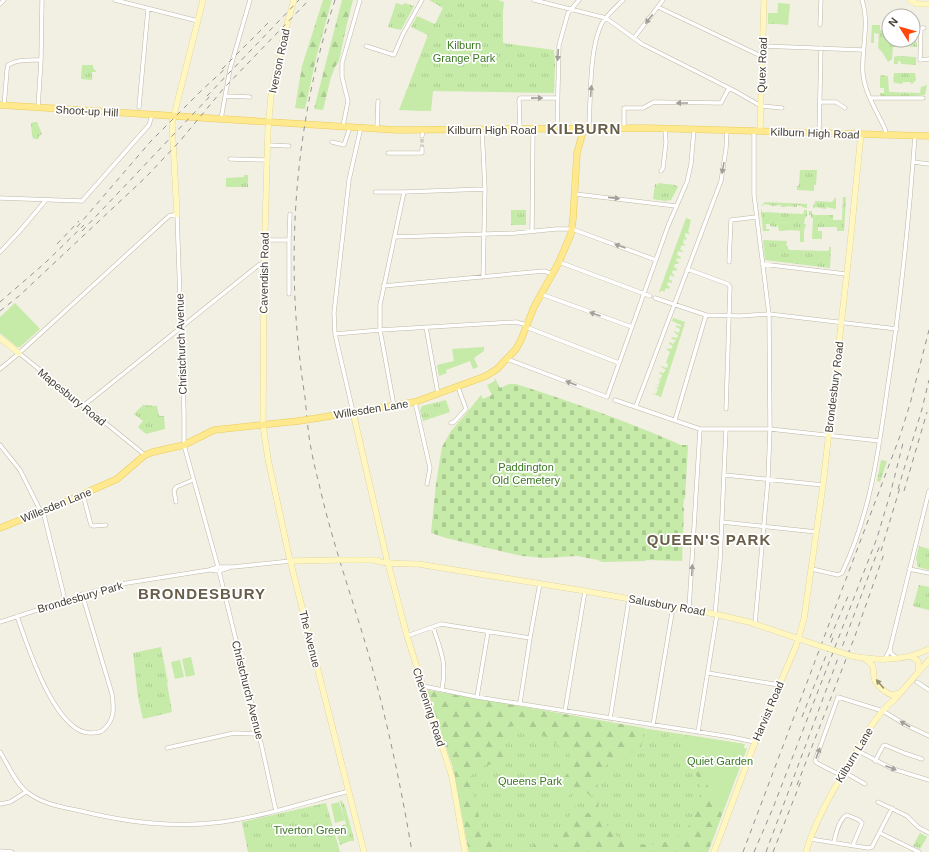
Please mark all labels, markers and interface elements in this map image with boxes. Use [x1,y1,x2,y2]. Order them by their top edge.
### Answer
north arrow [881,8,921,48]
one-way arrow [645,14,653,24]
text: N [886,15,900,29]
street label: Iverson Road [266,28,292,94]
street label: Quex Road [755,37,769,93]
park label: Kilburn Grange Park [433,39,496,64]
one-way arrow [555,49,561,62]
one-way arrow [588,85,595,97]
one-way arrow [531,95,544,101]
one-way arrow [675,100,688,106]
street label: Shoot-up Hill [55,103,119,119]
district label: KILBURN [547,120,621,137]
street label: Kilburn High Road [447,124,537,136]
street label: Kilburn High Road [770,125,860,141]
one-way arrow [720,162,726,174]
one-way arrow [608,195,620,202]
street label: Cavendish Road [257,232,271,314]
one-way arrow [613,243,625,249]
street label: Christchurch Avenue [173,293,189,395]
one-way arrow [589,310,601,316]
street label: Brondesbury Road [822,341,846,433]
street label: Mapesbury Road [36,366,108,428]
one-way arrow [565,380,577,386]
street label: Willesden Lane [333,397,409,421]
park label: Paddington Old Cemetery [492,461,560,486]
street label: Willesden Lane [19,485,93,525]
district label: QUEEN'S PARK [647,531,771,548]
one-way arrow [688,564,695,576]
street label: Brondesbury Park [36,579,124,615]
district label: BRONDESBURY [138,585,266,602]
street label: Salusbury Road [627,592,707,618]
street label: The Avenue [297,609,323,669]
street label: Christchurch Avenue [230,639,266,741]
street label: Chevening Road [411,666,447,748]
street label: Harvist Road [750,679,786,743]
one-way arrow [875,679,884,689]
one-way arrow [899,721,911,728]
street label: Kilburn Lane [833,725,875,785]
one-way arrow [815,746,821,758]
park label: Quiet Garden [687,755,753,767]
one-way arrow [885,766,897,772]
park label: Queens Park [498,775,563,787]
park label: Tiverton Green [274,824,346,836]

